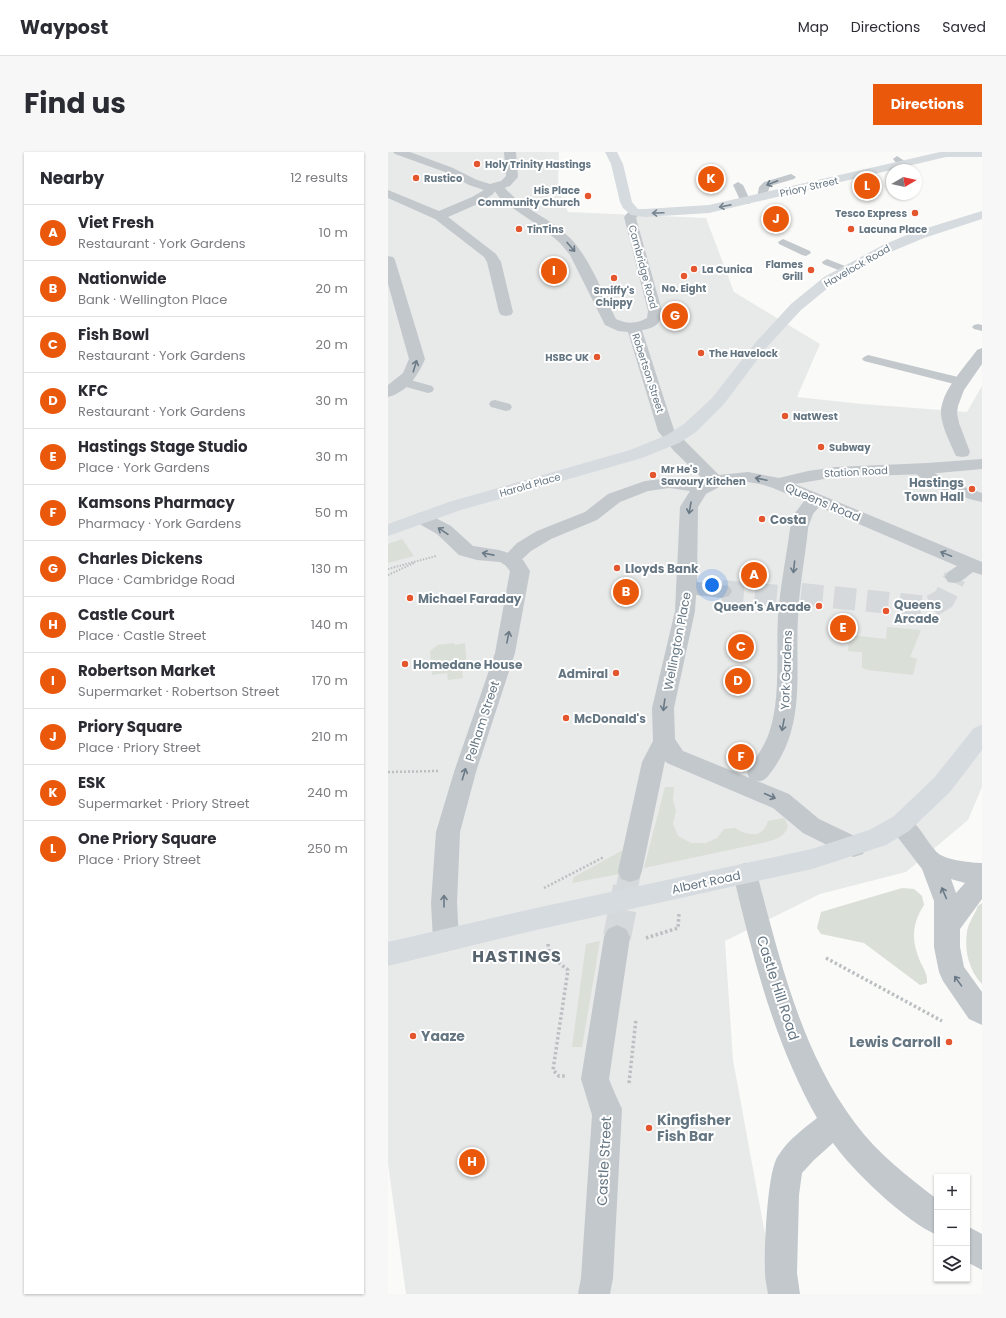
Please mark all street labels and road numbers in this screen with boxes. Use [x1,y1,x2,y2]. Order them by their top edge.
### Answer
street label: Priory Street [778,173,840,201]
street label: Cambridge Road [625,223,661,311]
street label: Havelock Road [821,241,893,291]
street label: Robertson Street [628,331,668,415]
street label: Station Road [824,463,888,481]
street label: Harold Place [498,469,562,501]
street label: Queens Road [783,478,863,526]
street label: Wellington Place [659,591,695,691]
street label: York Gardens [776,630,796,710]
street label: Pelham Street [461,679,503,763]
street label: Albert Road [670,866,742,898]
street label: Castle Hill Road [752,933,804,1043]
street label: Castle Street [592,1116,616,1206]

